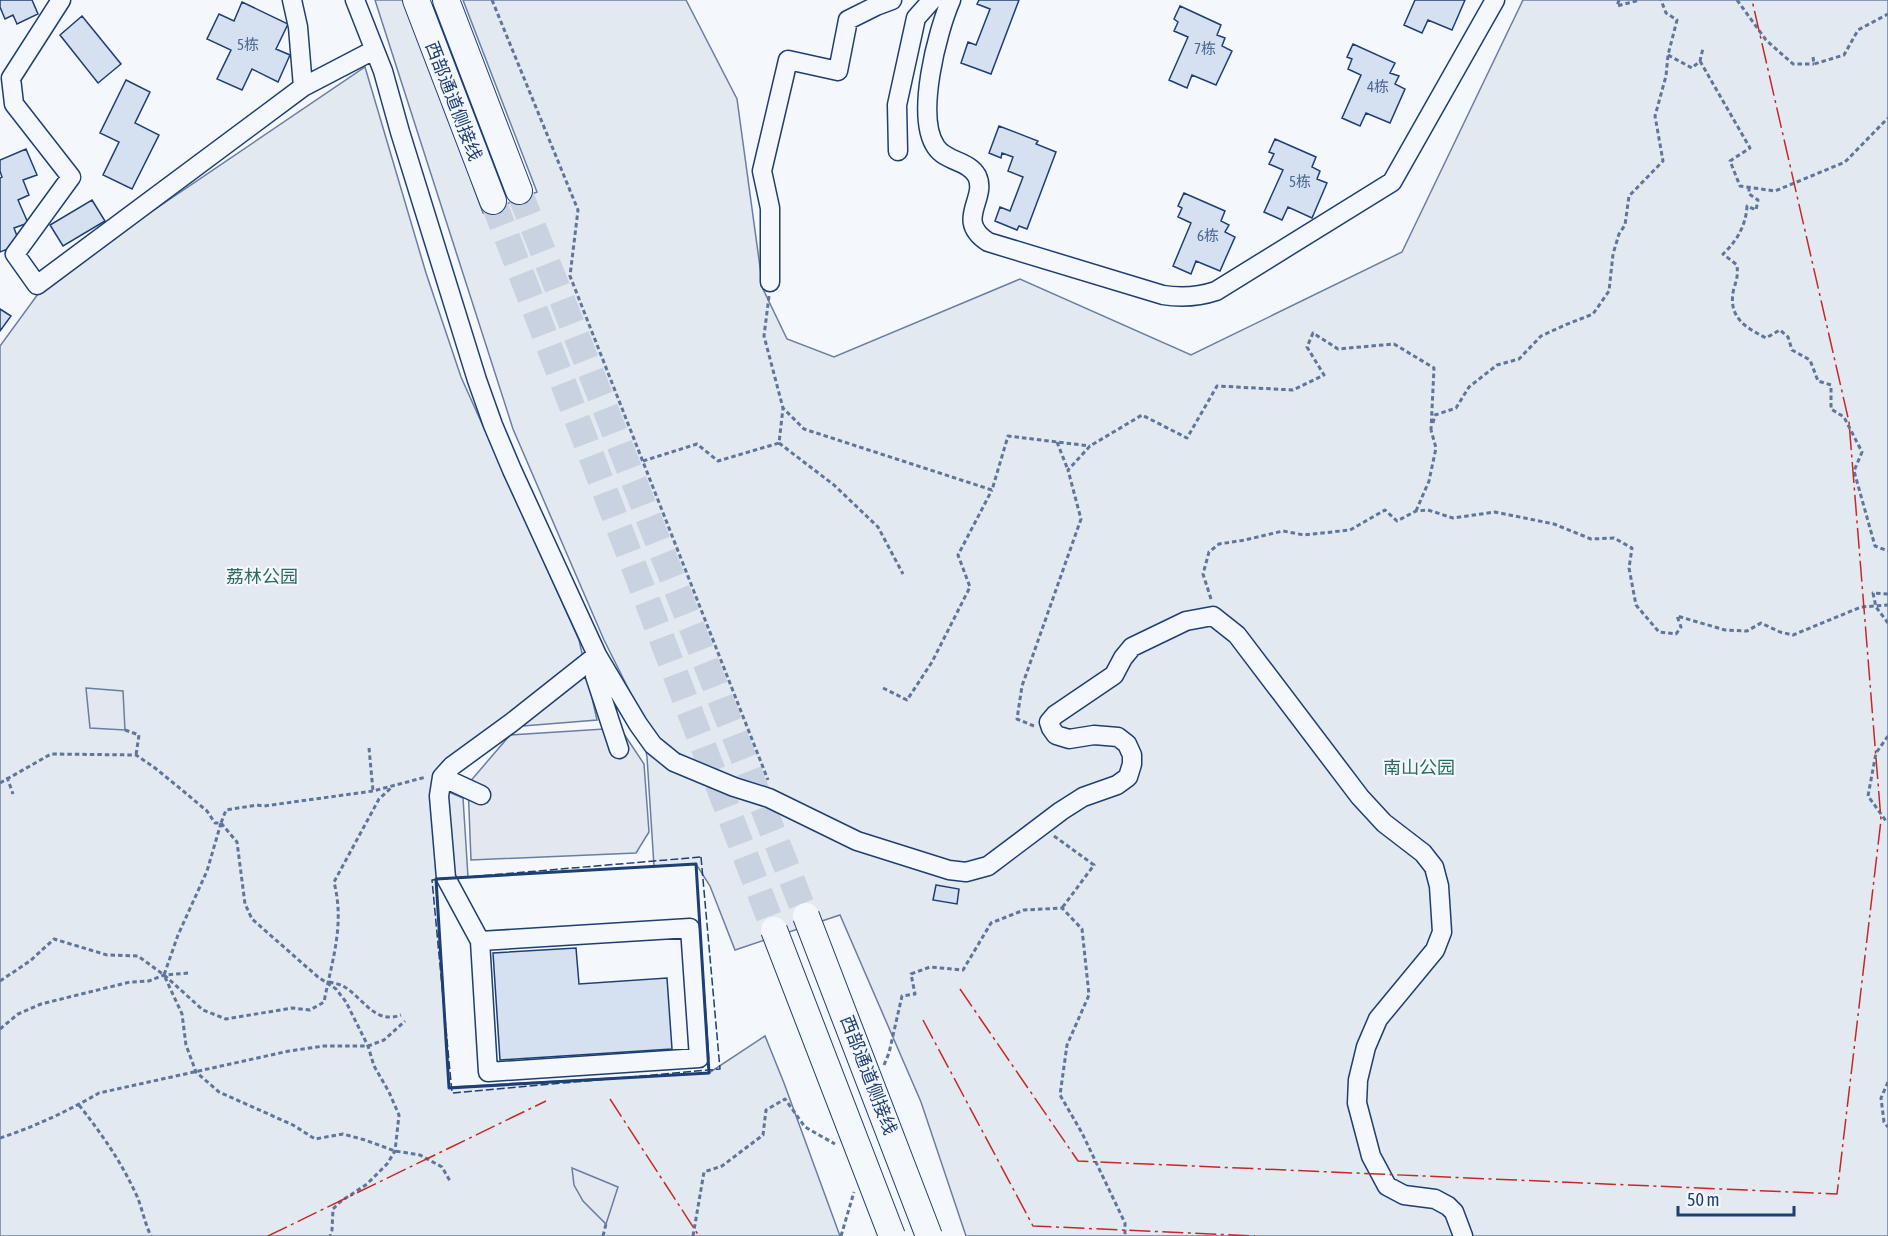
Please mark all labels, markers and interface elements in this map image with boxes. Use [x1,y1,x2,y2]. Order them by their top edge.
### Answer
house number: 5栋 [237,36,259,53]
street label: 西部通道侧接线 [422,38,486,164]
house number: 7栋 [1194,40,1216,57]
house number: 4栋 [1367,78,1389,95]
house number: 5栋 [1289,173,1311,190]
house number: 6栋 [1197,227,1219,244]
park label: 荔林公园 [226,566,298,587]
park label: 南山公园 [1383,757,1455,778]
street label: 西部通道侧接线 [837,1012,901,1138]
scale bar [1678,1179,1794,1217]
text: 50 m [1687,1189,1719,1210]

